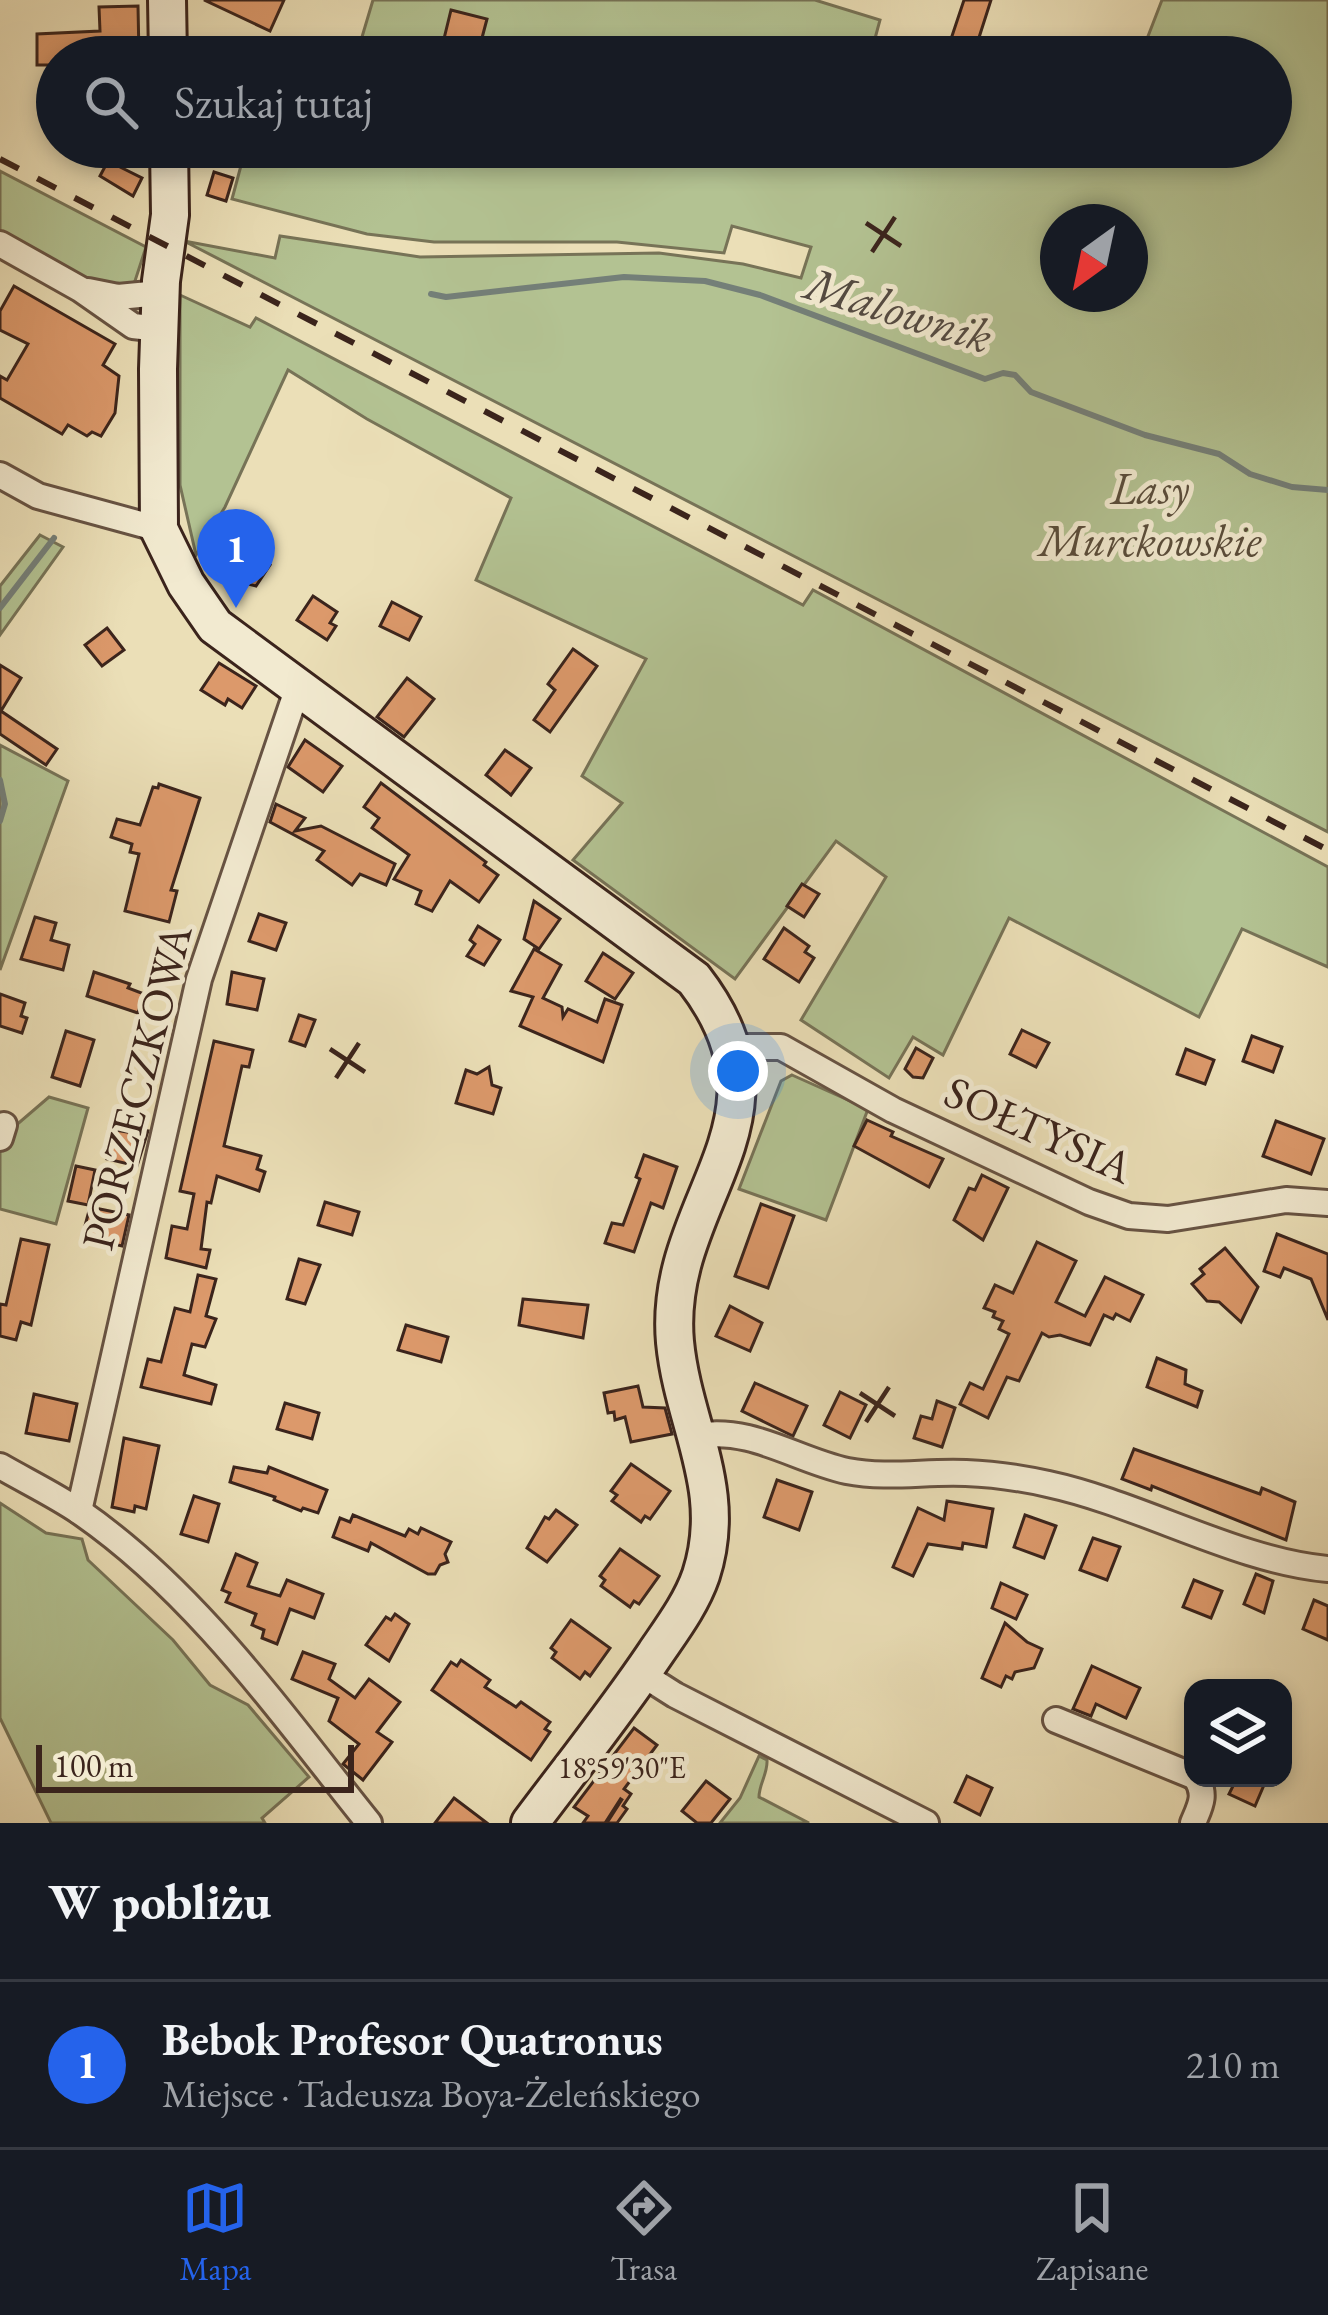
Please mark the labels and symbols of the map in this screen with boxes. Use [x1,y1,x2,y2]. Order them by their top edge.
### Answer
north arrow [1040,204,1148,312]
water label: Malownik [795,250,1000,367]
park label: Lasy Murckowskie [1036,459,1262,569]
pin: 1 [197,509,275,608]
street label: PORZECZKOWA [68,918,205,1255]
your location [708,1041,768,1101]
street label: SOŁTYSIA [936,1062,1143,1196]
scale bar [36,1739,354,1792]
text: 18°59'30"E [558,1748,686,1787]

